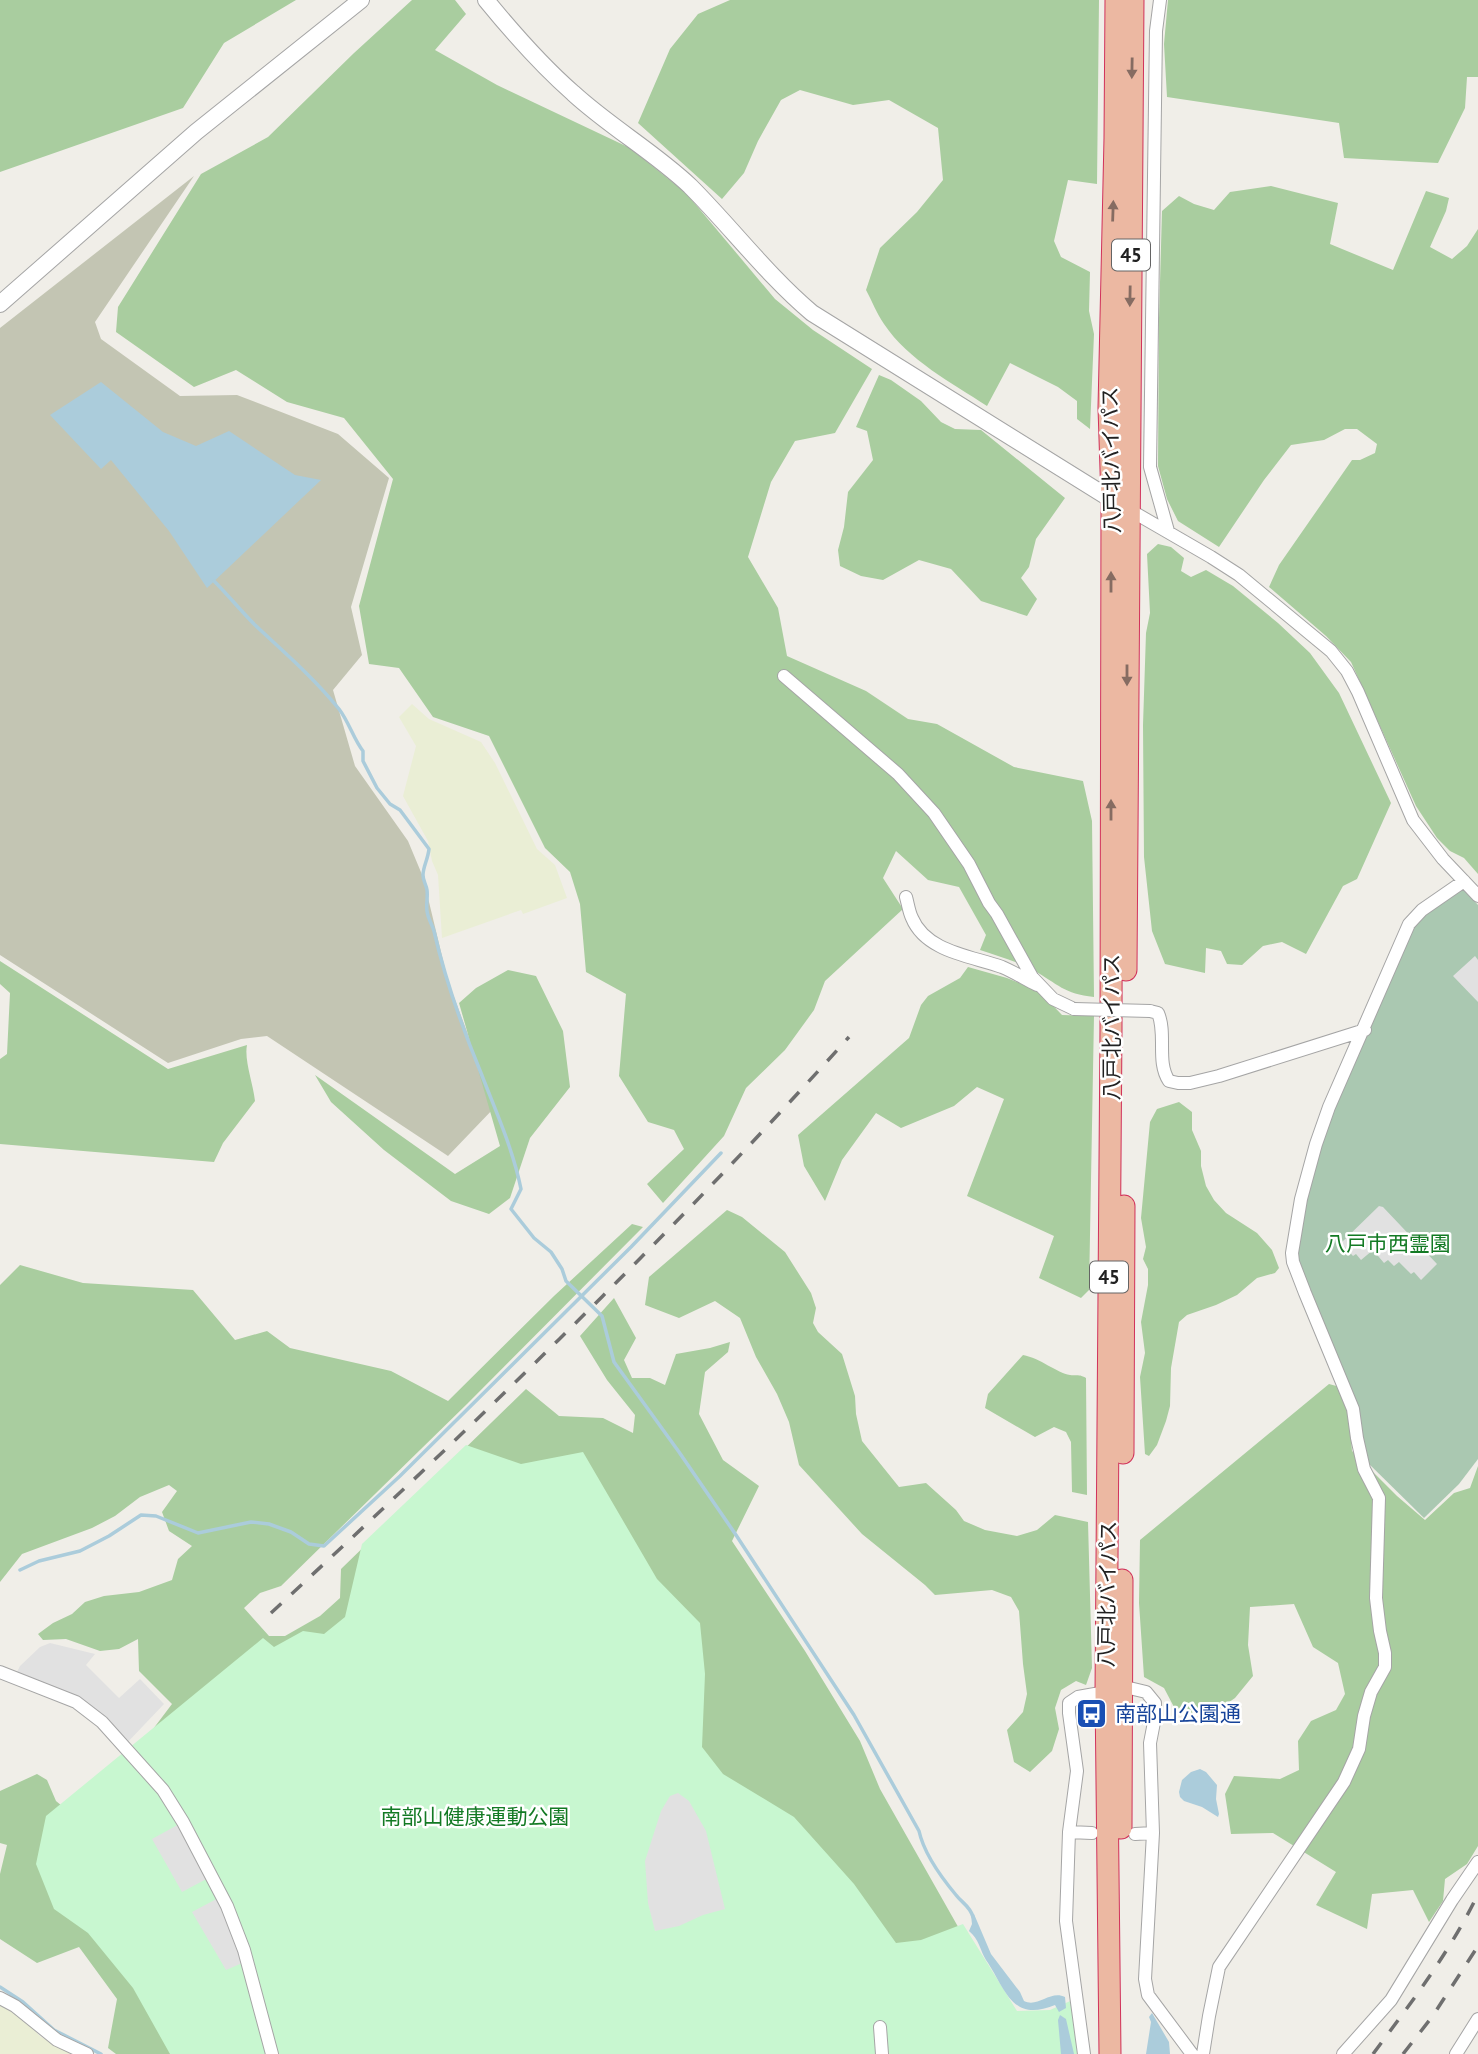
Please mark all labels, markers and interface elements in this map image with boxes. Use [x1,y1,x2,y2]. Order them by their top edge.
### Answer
one-way arrow [1126,57,1138,79]
one-way arrow [1108,200,1119,222]
road number: 45 [1112,240,1150,270]
one-way arrow [1124,285,1136,307]
street label: 八戸北バイパス [1096,386,1126,534]
one-way arrow [1106,571,1117,593]
one-way arrow [1121,665,1133,687]
one-way arrow [1105,799,1117,821]
street label: 八戸北バイパス [1098,954,1125,1100]
park label: 八戸市西霊園 [1325,1230,1451,1257]
road number: 45 [1090,1261,1128,1292]
street label: 八戸北バイパス [1092,1520,1122,1668]
bus stop icon: 南部山公園通 [1075,1696,1109,1730]
place label: 南部山公園通 [1115,1700,1241,1727]
park label: 南部山健康運動公園 [381,1803,570,1830]

